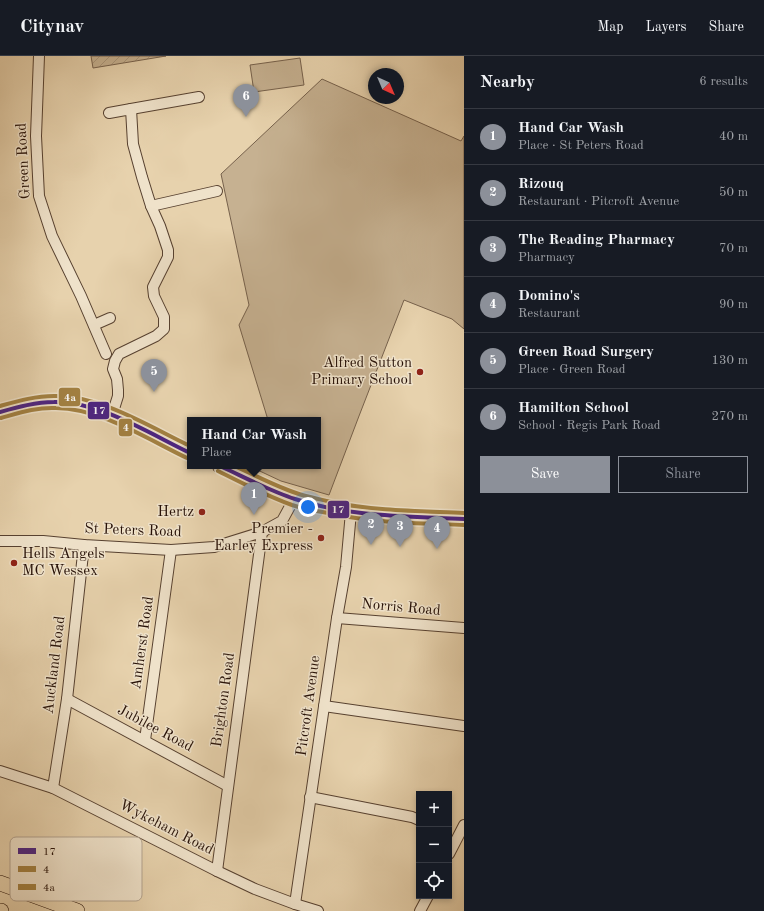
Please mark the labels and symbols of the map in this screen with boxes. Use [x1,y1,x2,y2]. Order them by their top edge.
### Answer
north arrow [368,68,404,104]
pin: 6 [233,84,259,117]
street label: Green Road [15,122,33,200]
place label: Alfred Sutton Primary School [311,356,412,388]
pin: 5 [141,359,167,392]
marker: Alfred Sutton Primary School [415,367,425,377]
line badge: 4a [58,387,81,407]
text: 4a [64,393,76,404]
line badge: 17 [87,401,110,420]
text: 17 [93,406,105,417]
line badge: 4 [118,418,133,437]
text: 4 [123,423,129,434]
pin: 1 [241,482,267,515]
your location [298,497,318,517]
line badge: 17 [327,500,350,519]
place label: Hertz [157,505,194,520]
text: 17 [332,505,344,516]
marker: Hertz [197,507,207,517]
pin: 2 [358,512,384,545]
pin: 3 [387,514,413,547]
pin: 4 [424,516,450,549]
street label: St Peters Road [84,522,182,540]
place label: Premier - Earley Express [214,522,313,554]
marker: Premier - Earley Express [316,533,326,543]
place label: Hells Angels MC Wessex [22,547,105,579]
marker: Hells Angels MC Wessex [9,558,19,568]
street label: Amherst Road [129,595,157,691]
street label: Norris Road [361,597,441,619]
street label: Auckland Road [42,615,68,715]
street label: Brighton Road [210,652,238,748]
street label: Pitcroft Avenue [294,655,324,757]
street label: Jubilee Road [115,703,195,755]
street label: Wykeham Road [116,798,216,858]
legend [10,837,142,901]
text: 17 [43,847,56,858]
text: 4 [43,865,49,876]
text: 4a [43,883,55,894]

